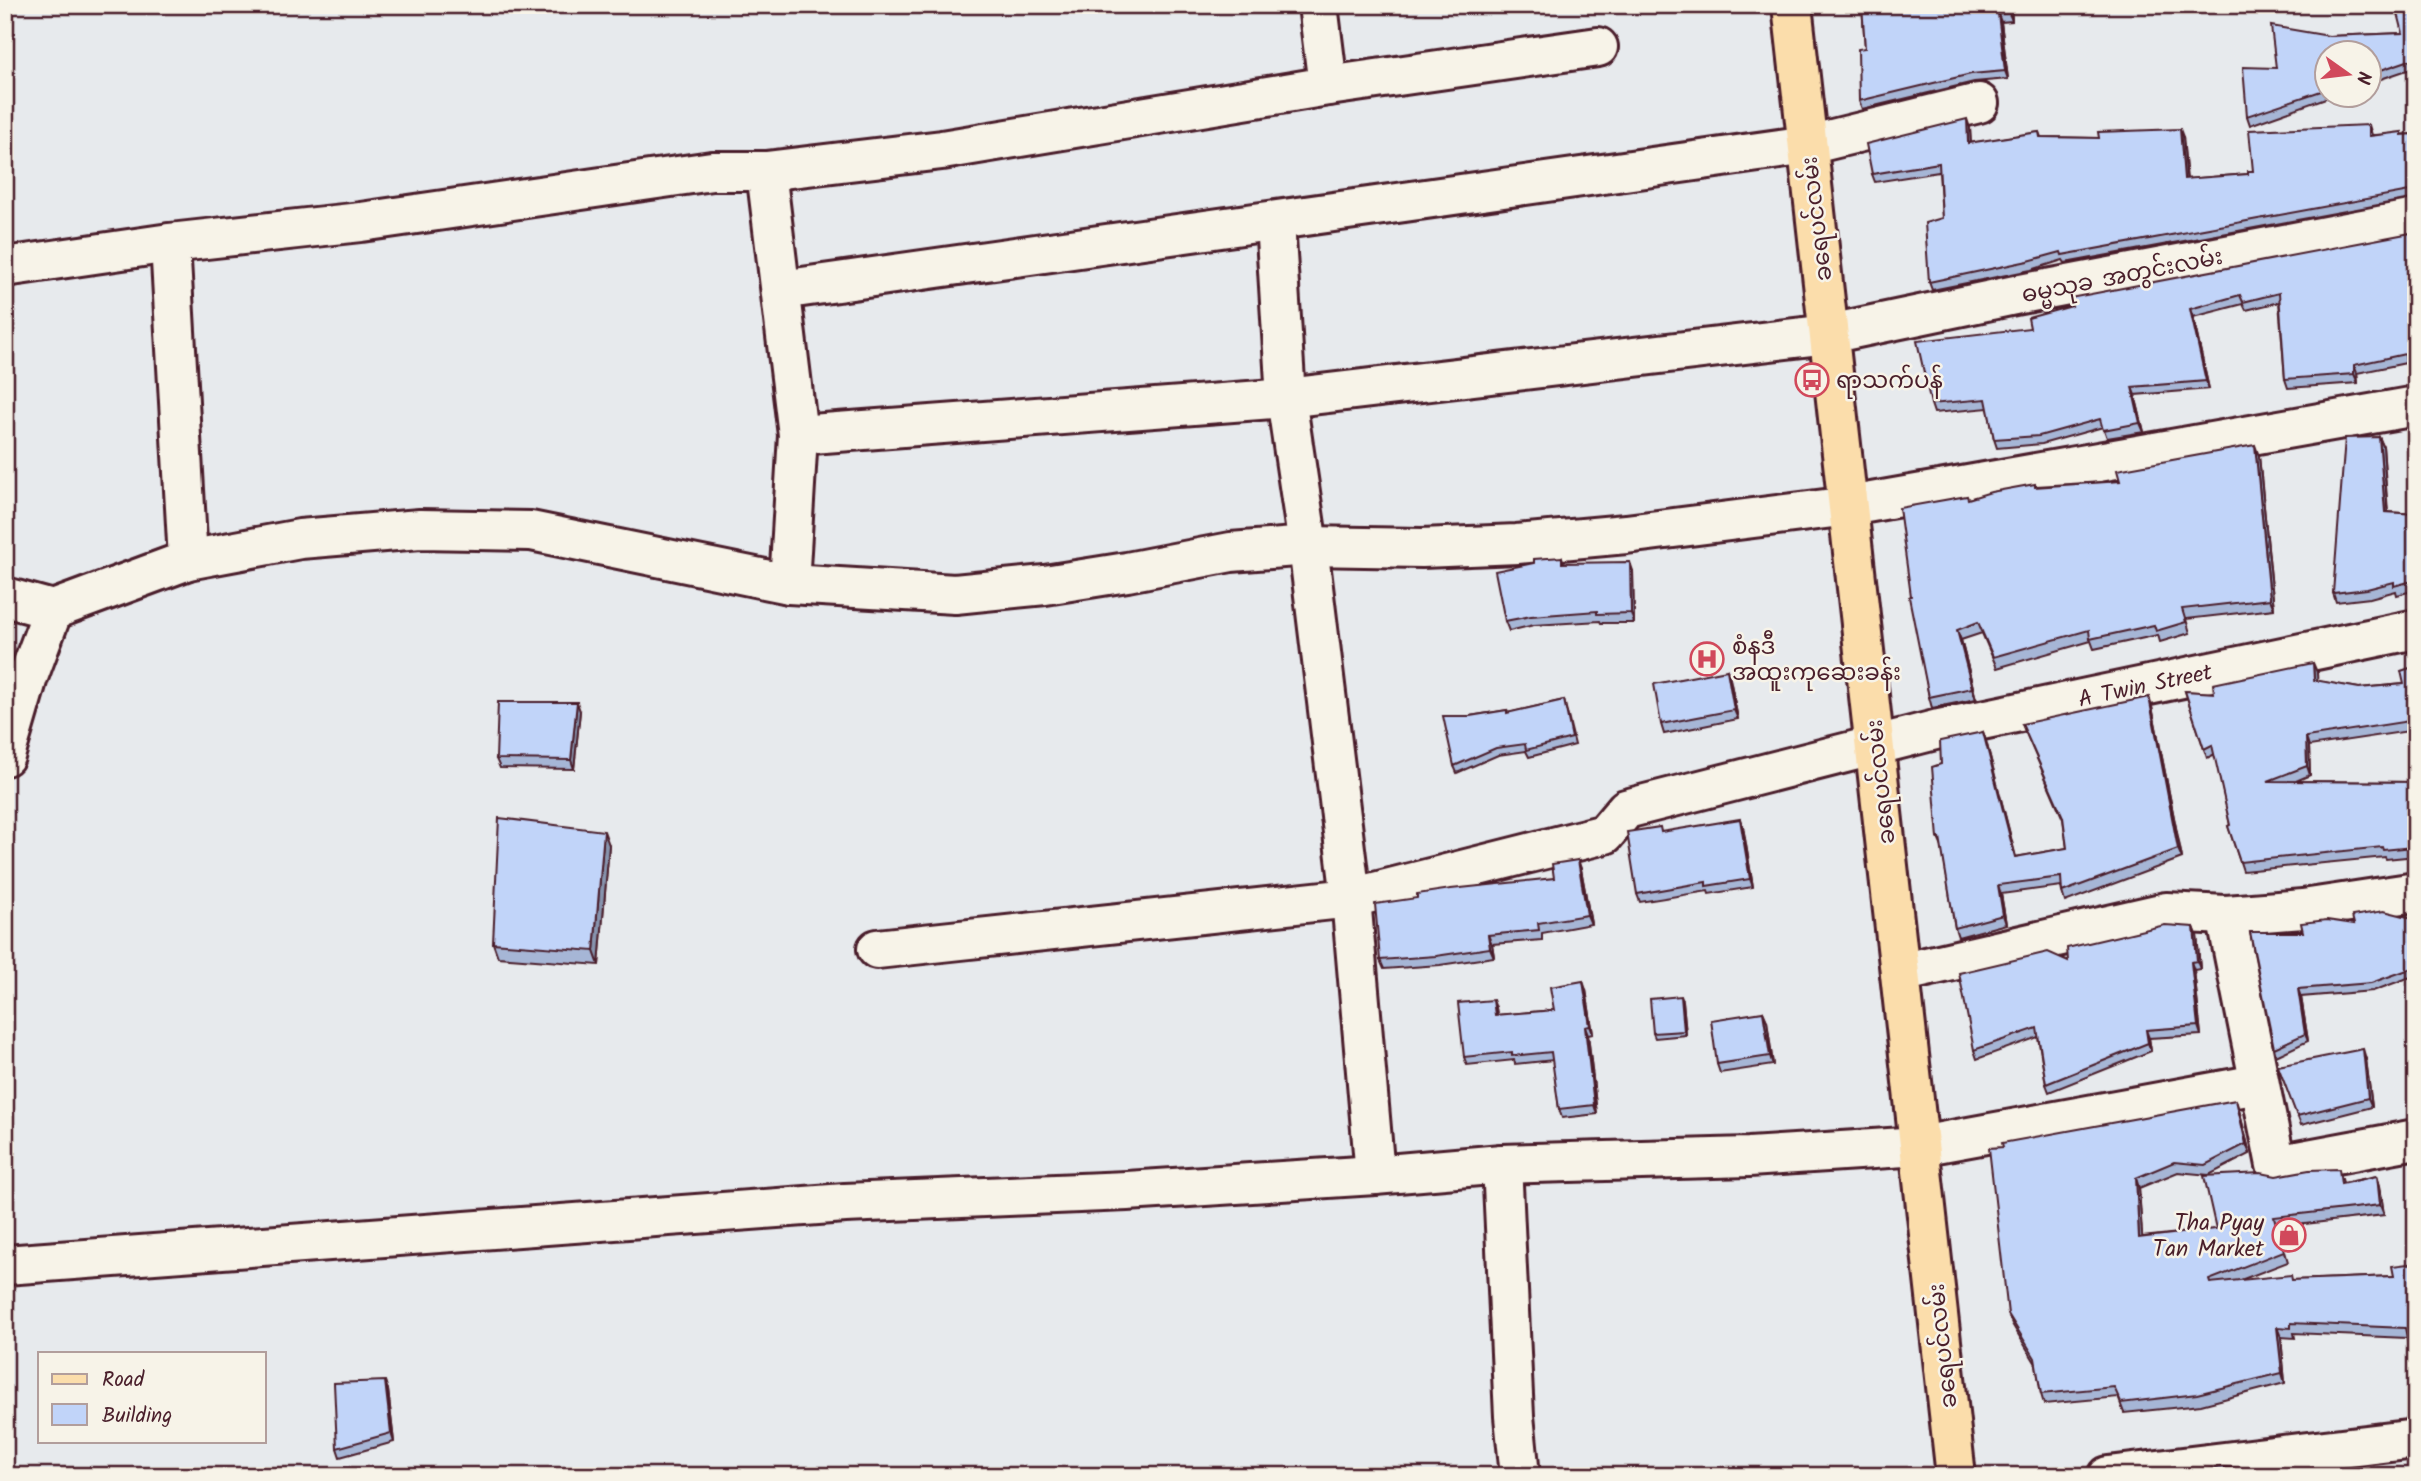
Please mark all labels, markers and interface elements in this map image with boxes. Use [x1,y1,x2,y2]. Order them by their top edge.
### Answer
north arrow [2312,38,2382,108]
text: N [2347,68,2379,87]
street label: ခရေပင်လမ်း [1792,154,1843,283]
street label: ဓမ္မသုခ အတွင်းလမ်း [2019,240,2226,314]
bus stop icon: ရာသက်ပန် [1793,361,1831,399]
place label: ရာသက်ပန် [1836,364,1943,400]
place label: စံနဒီ အထူးကုဆေးခန်း [1732,630,1901,692]
hospital icon: စံနဒီ အထူးကုဆေးခန်း [1688,640,1726,678]
street label: A Twin Street [2075,655,2217,719]
street label: ခရေပင်လမ်း [1858,717,1906,846]
place label: Tha Pyay Tan Market [2153,1206,2265,1268]
shop icon: Tha Pyay Tan Market [2270,1216,2308,1254]
street label: ခရေပင်လမ်း [1920,1281,1968,1410]
legend [38,1352,266,1442]
text: Road [102,1364,145,1397]
text: Building [102,1400,172,1433]

